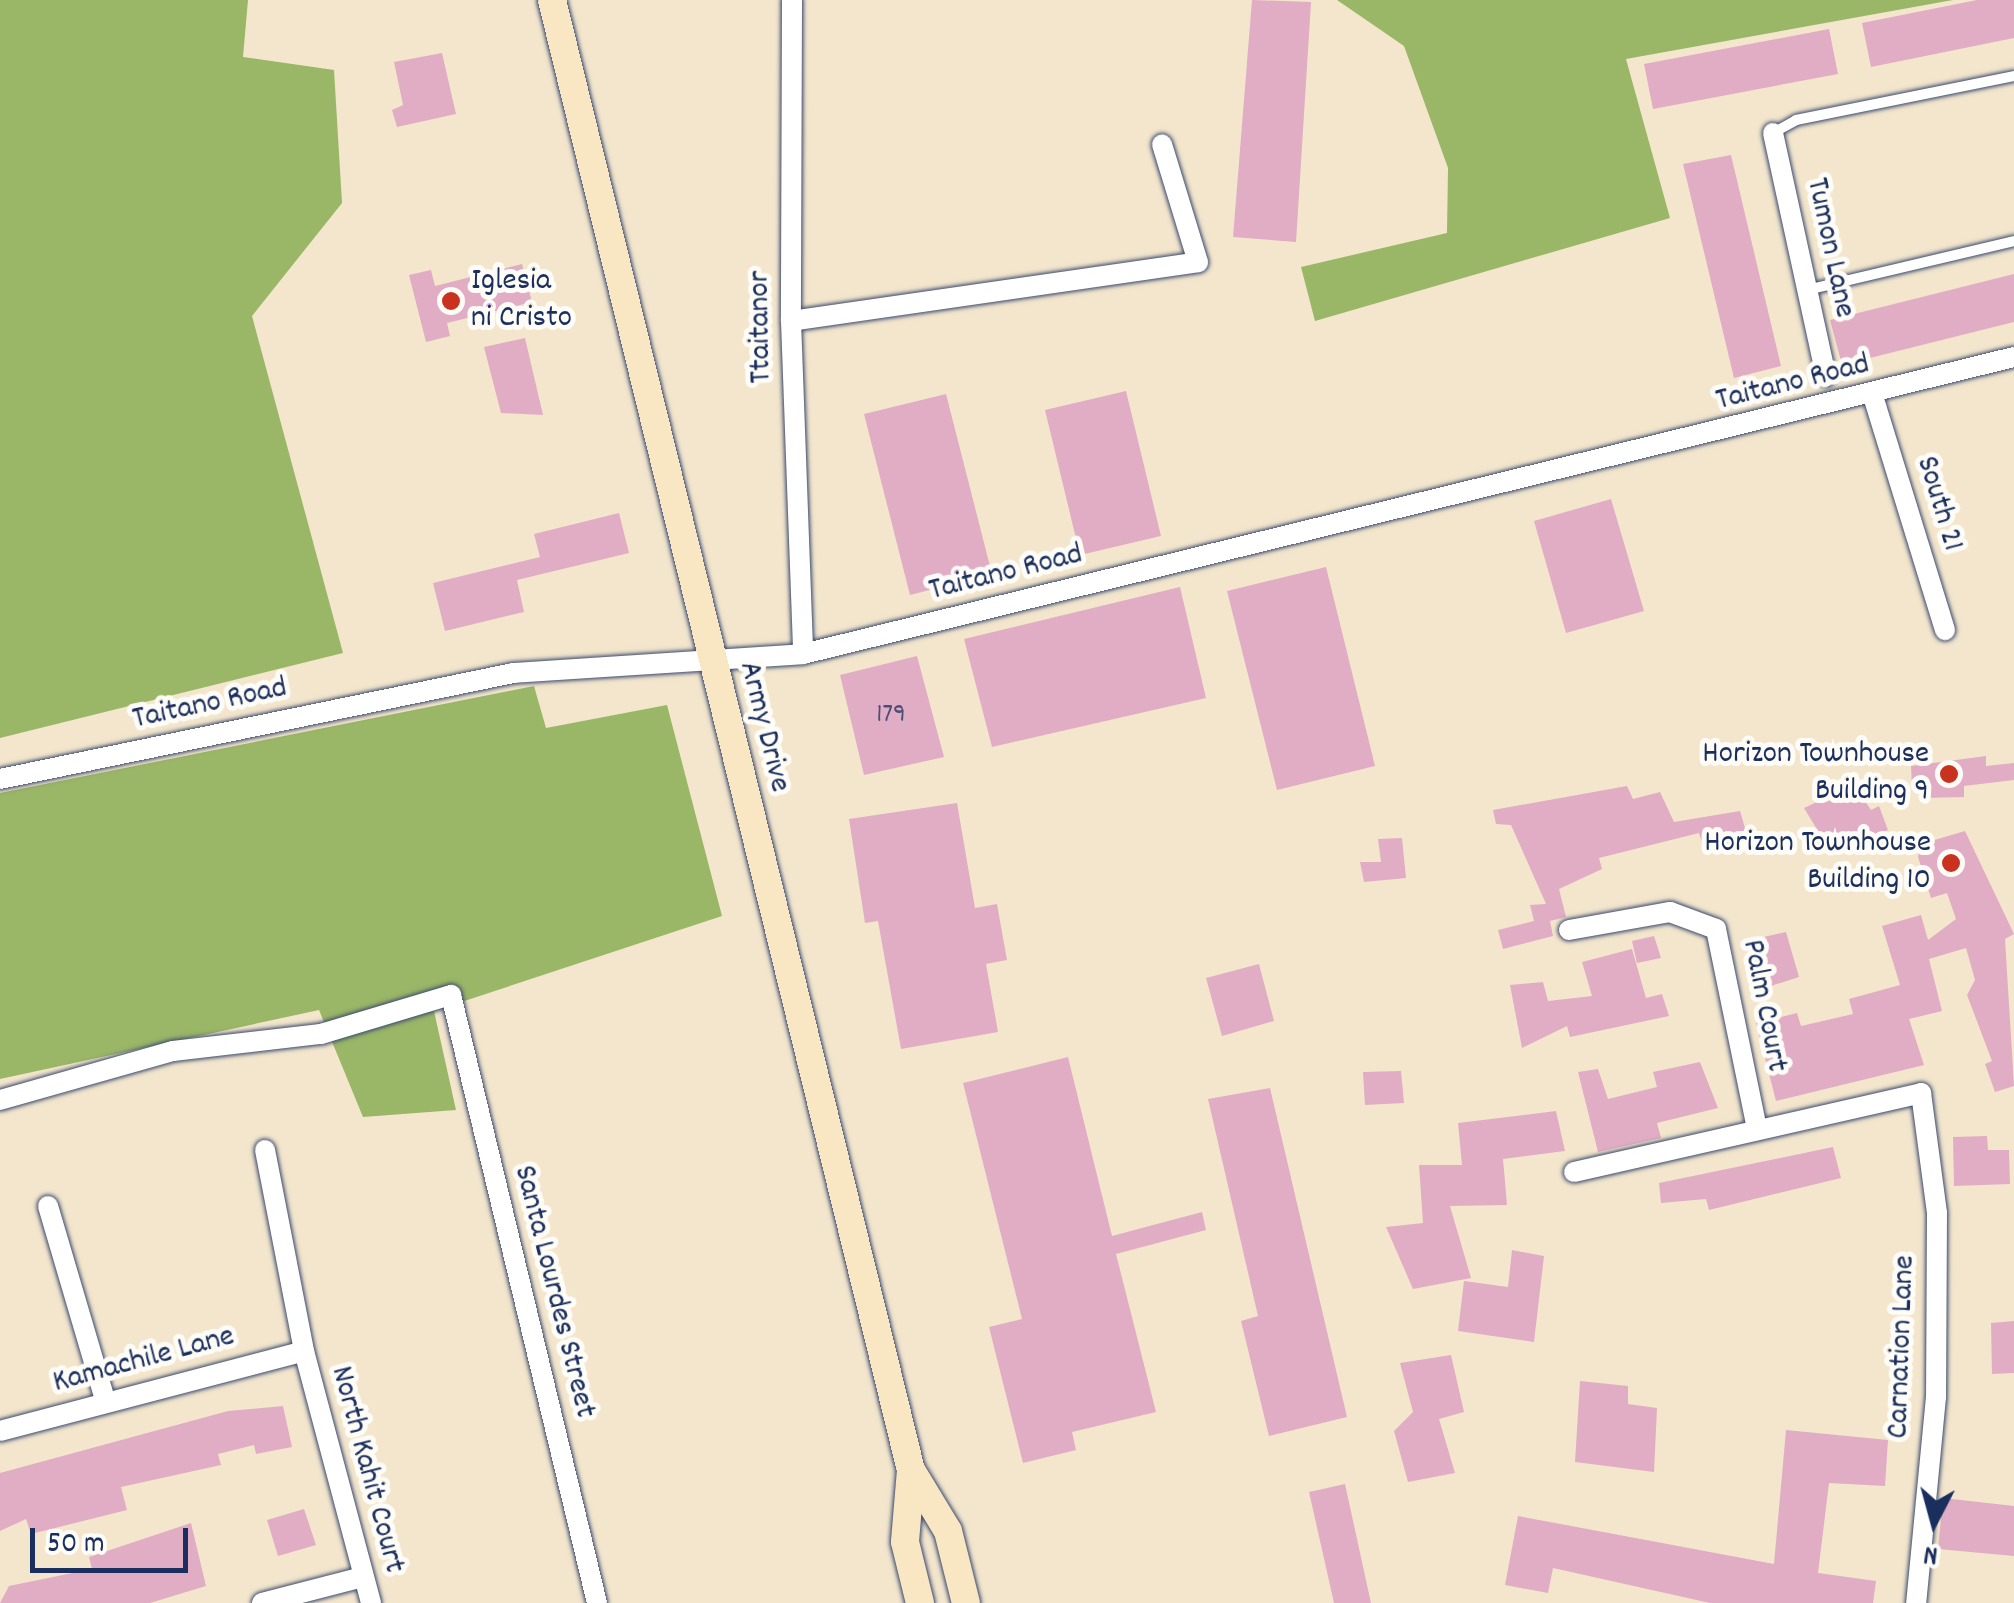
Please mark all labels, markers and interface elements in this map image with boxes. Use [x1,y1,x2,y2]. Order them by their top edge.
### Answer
street label: Tumon Lane [1795,175,1863,321]
place label: Iglesia ni Cristo [471,264,572,339]
street label: Ttaitanor [742,270,782,384]
marker: Iglesia ni Cristo [440,290,462,312]
street label: Taitano Road [1712,346,1874,422]
street label: South 21 [1905,452,1971,556]
street label: Taitano Road [925,536,1087,612]
street label: Army Drive [728,658,798,796]
street label: Taitano Road [129,670,291,740]
house number: 179 [876,699,906,733]
place label: Horizon Townhouse Building 9 [1702,737,1929,812]
marker: Horizon Townhouse Building 9 [1938,763,1960,785]
place label: Horizon Townhouse Building 10 [1704,826,1931,901]
marker: Horizon Townhouse Building 10 [1940,852,1962,874]
street label: Palm Court [1731,937,1795,1075]
street label: Santa Lourdes Street [503,1162,603,1422]
street label: Carnation Lane [1881,1255,1925,1439]
street label: Kamachile Lane [49,1318,239,1404]
street label: North Kahit Court [320,1362,412,1578]
north arrow [1884,1473,1984,1573]
scale bar [35,1508,192,1570]
text: 50 m [47,1524,105,1567]
text: N [1922,1532,1940,1573]

